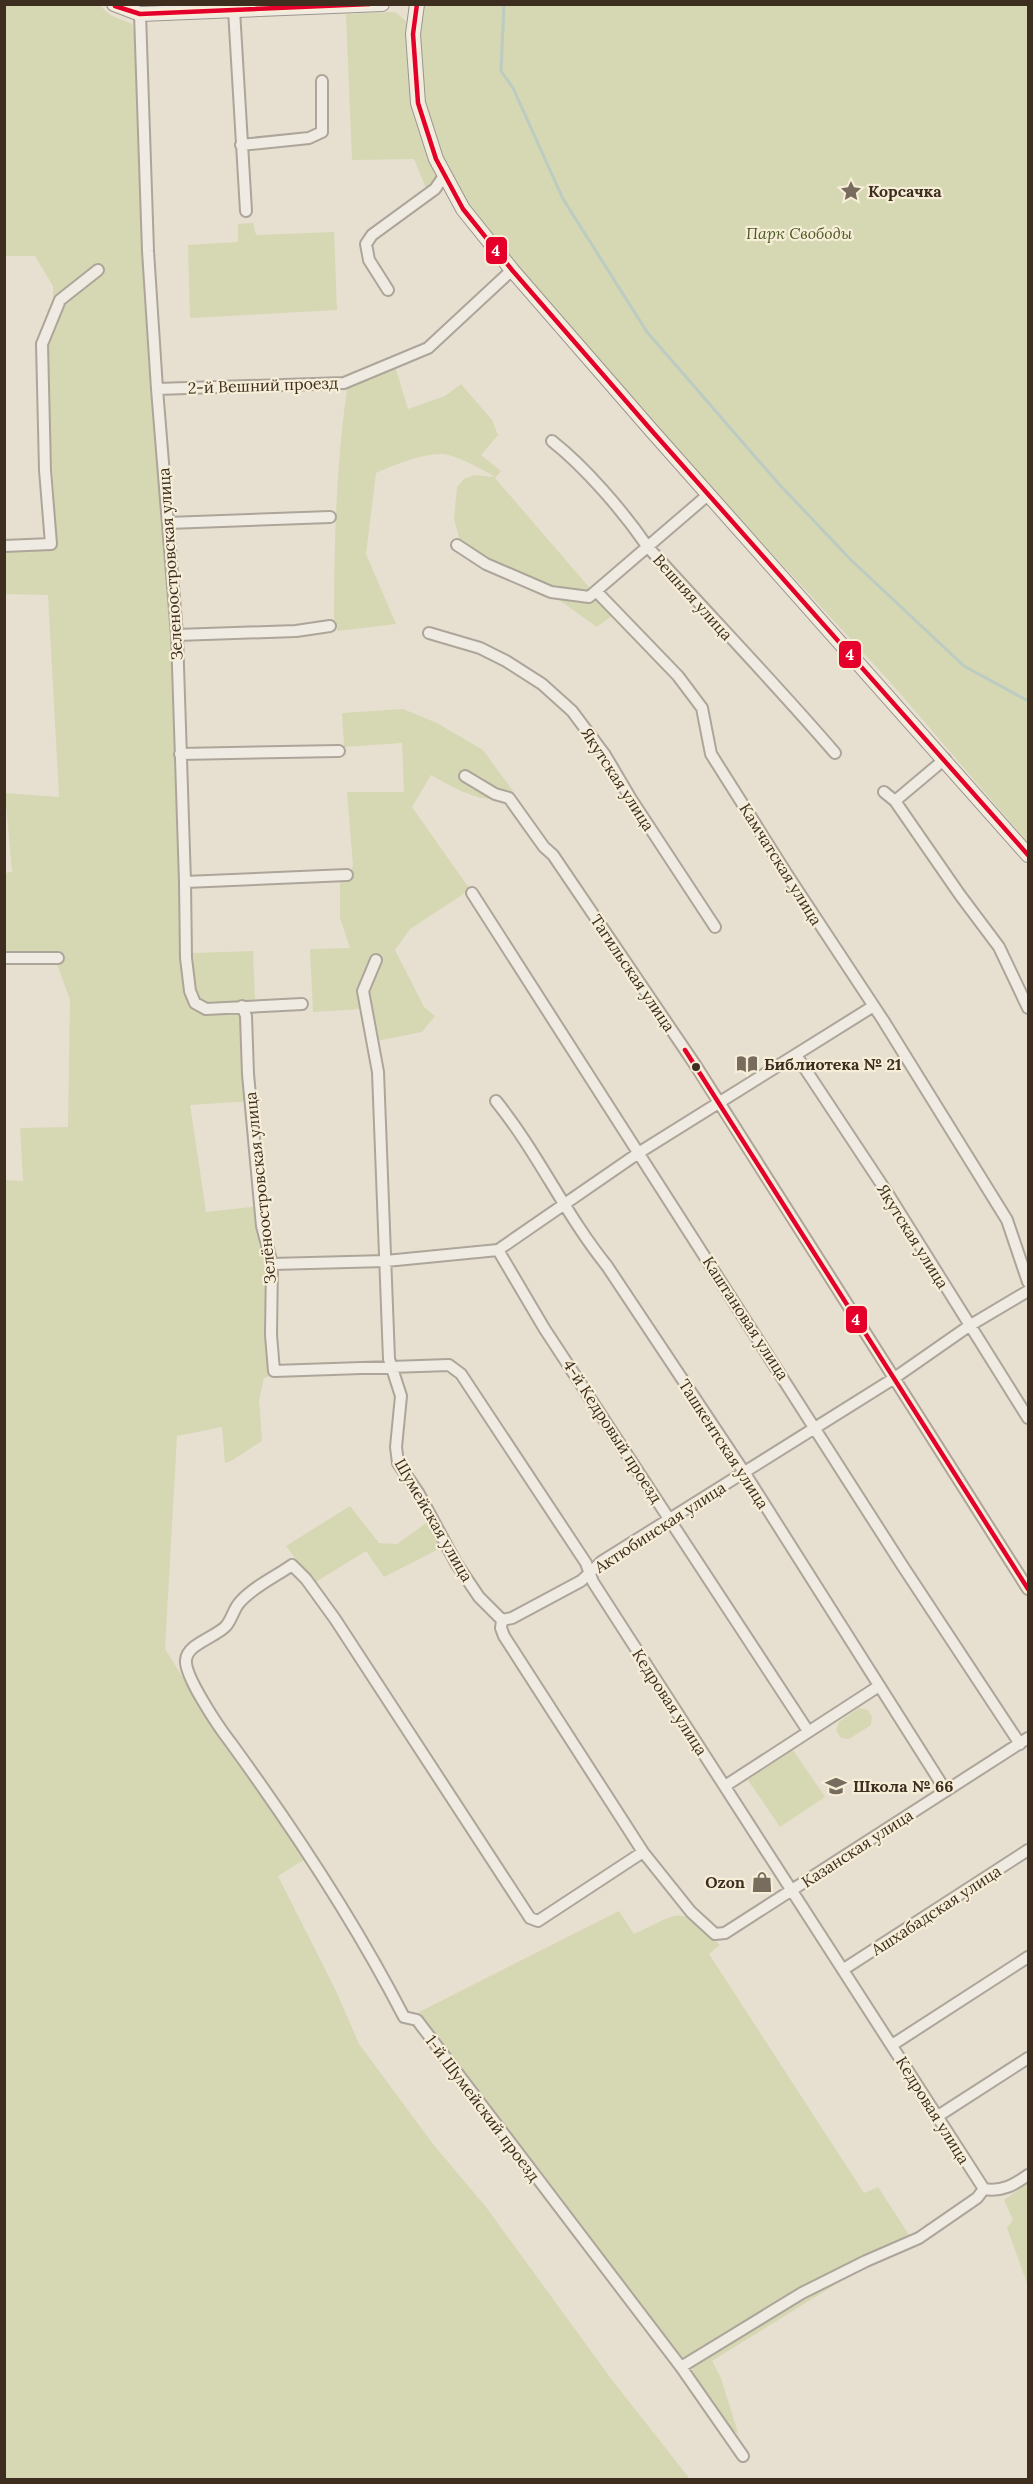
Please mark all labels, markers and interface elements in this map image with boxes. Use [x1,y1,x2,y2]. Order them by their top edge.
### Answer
place icon: Корсачка [839,179,863,203]
place label: Корсачка [868,181,942,201]
park label: Парк Свободы [746,223,853,243]
line badge: 4 [485,236,508,265]
text: 4 [492,240,501,260]
street label: 2-й Вешний проезд [187,372,339,398]
street label: Зеленоостровская улица [153,467,187,661]
street label: Вешняя улица [649,550,737,644]
line badge: 4 [838,640,862,669]
text: 4 [846,644,855,664]
street label: Якутская улица [577,723,659,835]
street label: Камчатская улица [735,799,827,929]
street label: Тагильская улица [586,911,680,1035]
library icon: Библиотека № 21 [735,1052,759,1076]
place label: Библиотека № 21 [764,1054,902,1074]
unlabelled marker [690,1061,702,1073]
street label: Зелёноостровская улица [240,1091,280,1285]
street label: Якутская улица [873,1180,953,1292]
street label: Каштановая улица [699,1252,793,1384]
line badge: 4 [845,1305,868,1334]
text: 4 [852,1309,861,1329]
street label: 4-й Кедровый проезд [559,1355,667,1507]
street label: Ташкентская улица [675,1375,773,1513]
street label: Шумейская улица [391,1455,477,1585]
street label: Актюбинская улица [590,1477,729,1577]
street label: Кедровая улица [628,1645,712,1759]
school or university icon: Школа № 66 [824,1774,848,1798]
place label: Школа № 66 [853,1776,953,1796]
street label: Казанская улица [797,1804,917,1892]
street label: Ашхабадская улица [867,1861,1005,1960]
shop icon: Ozon [750,1870,774,1894]
place label: Ozon [705,1872,745,1892]
street label: 1-й Шумейский проезд [421,2031,545,2186]
street label: Кедровая улица [892,2052,974,2168]

